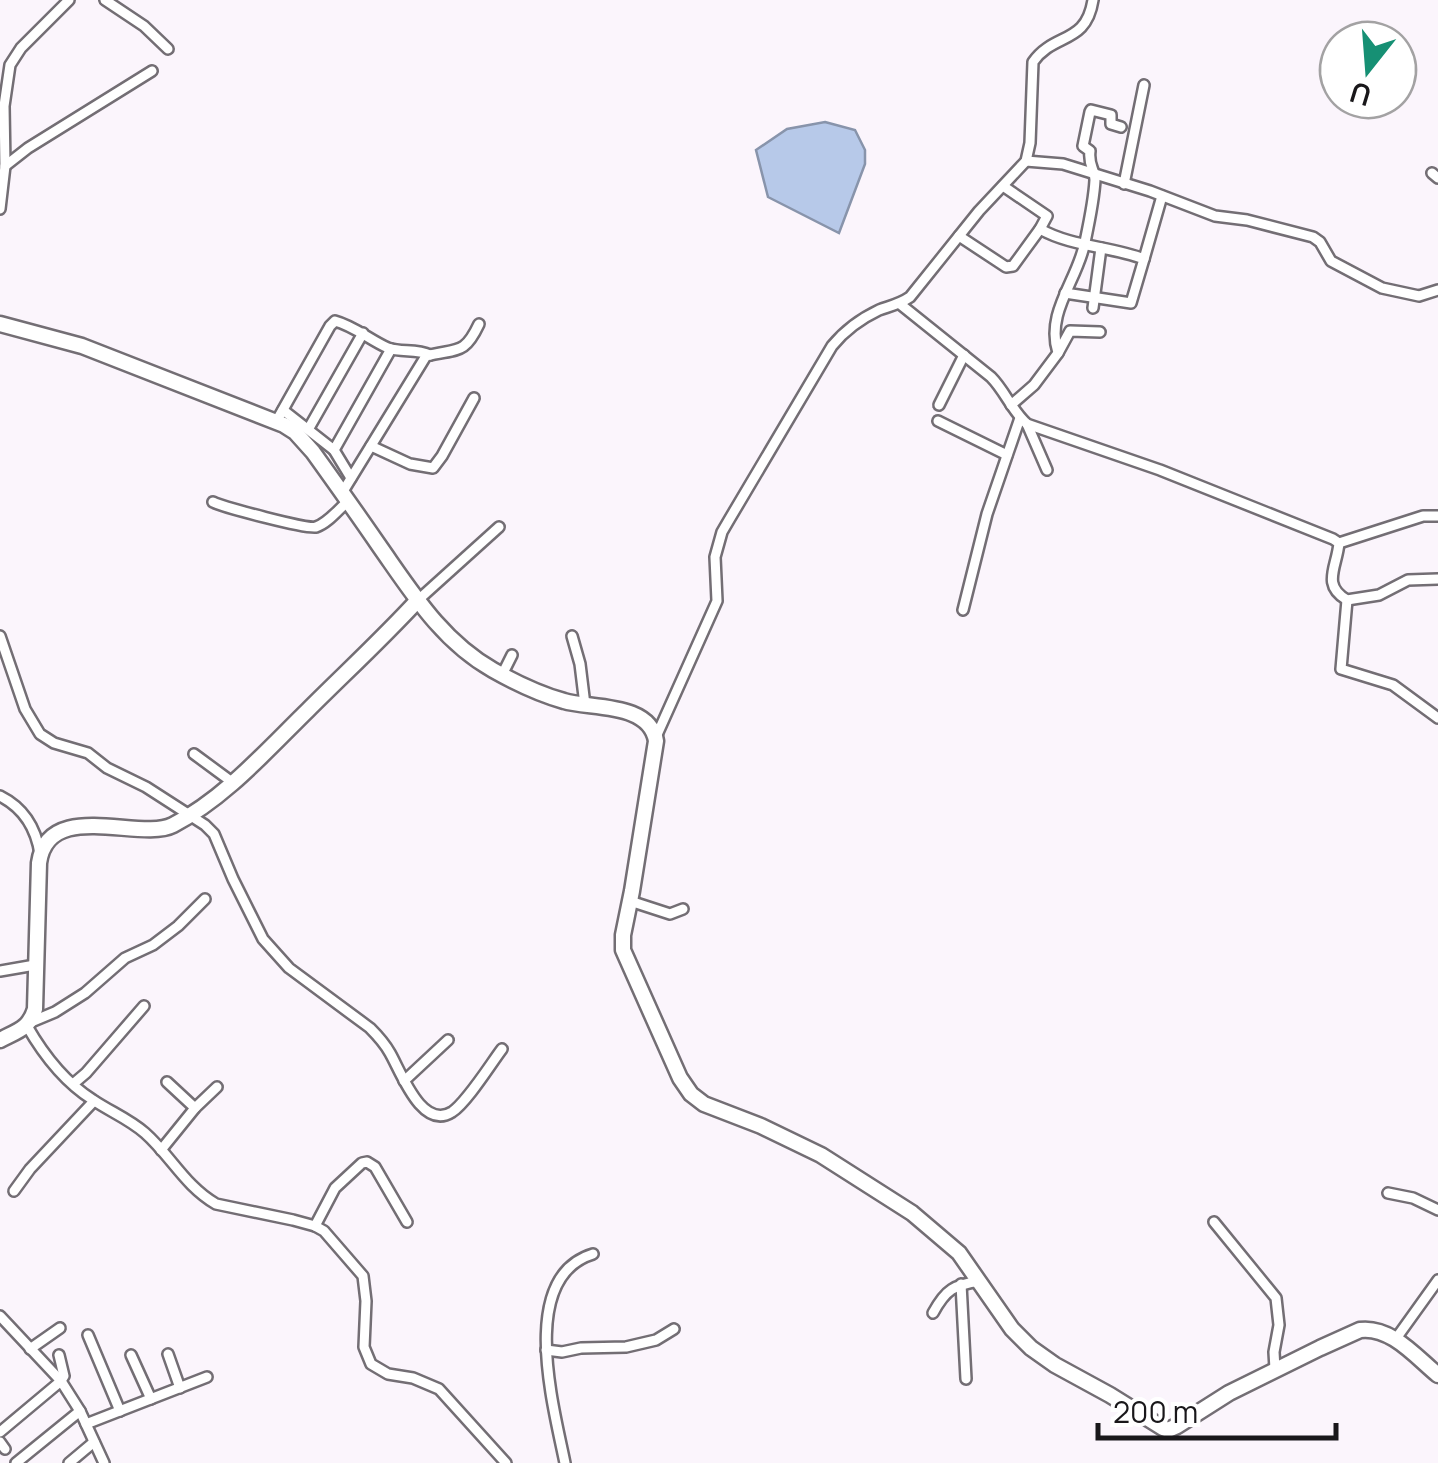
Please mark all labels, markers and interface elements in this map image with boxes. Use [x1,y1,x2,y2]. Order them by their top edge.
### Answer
north arrow [1318,20,1418,120]
text: U [1345,74,1376,116]
scale bar [1098,1378,1336,1440]
text: 200 m [1113,1391,1198,1432]

